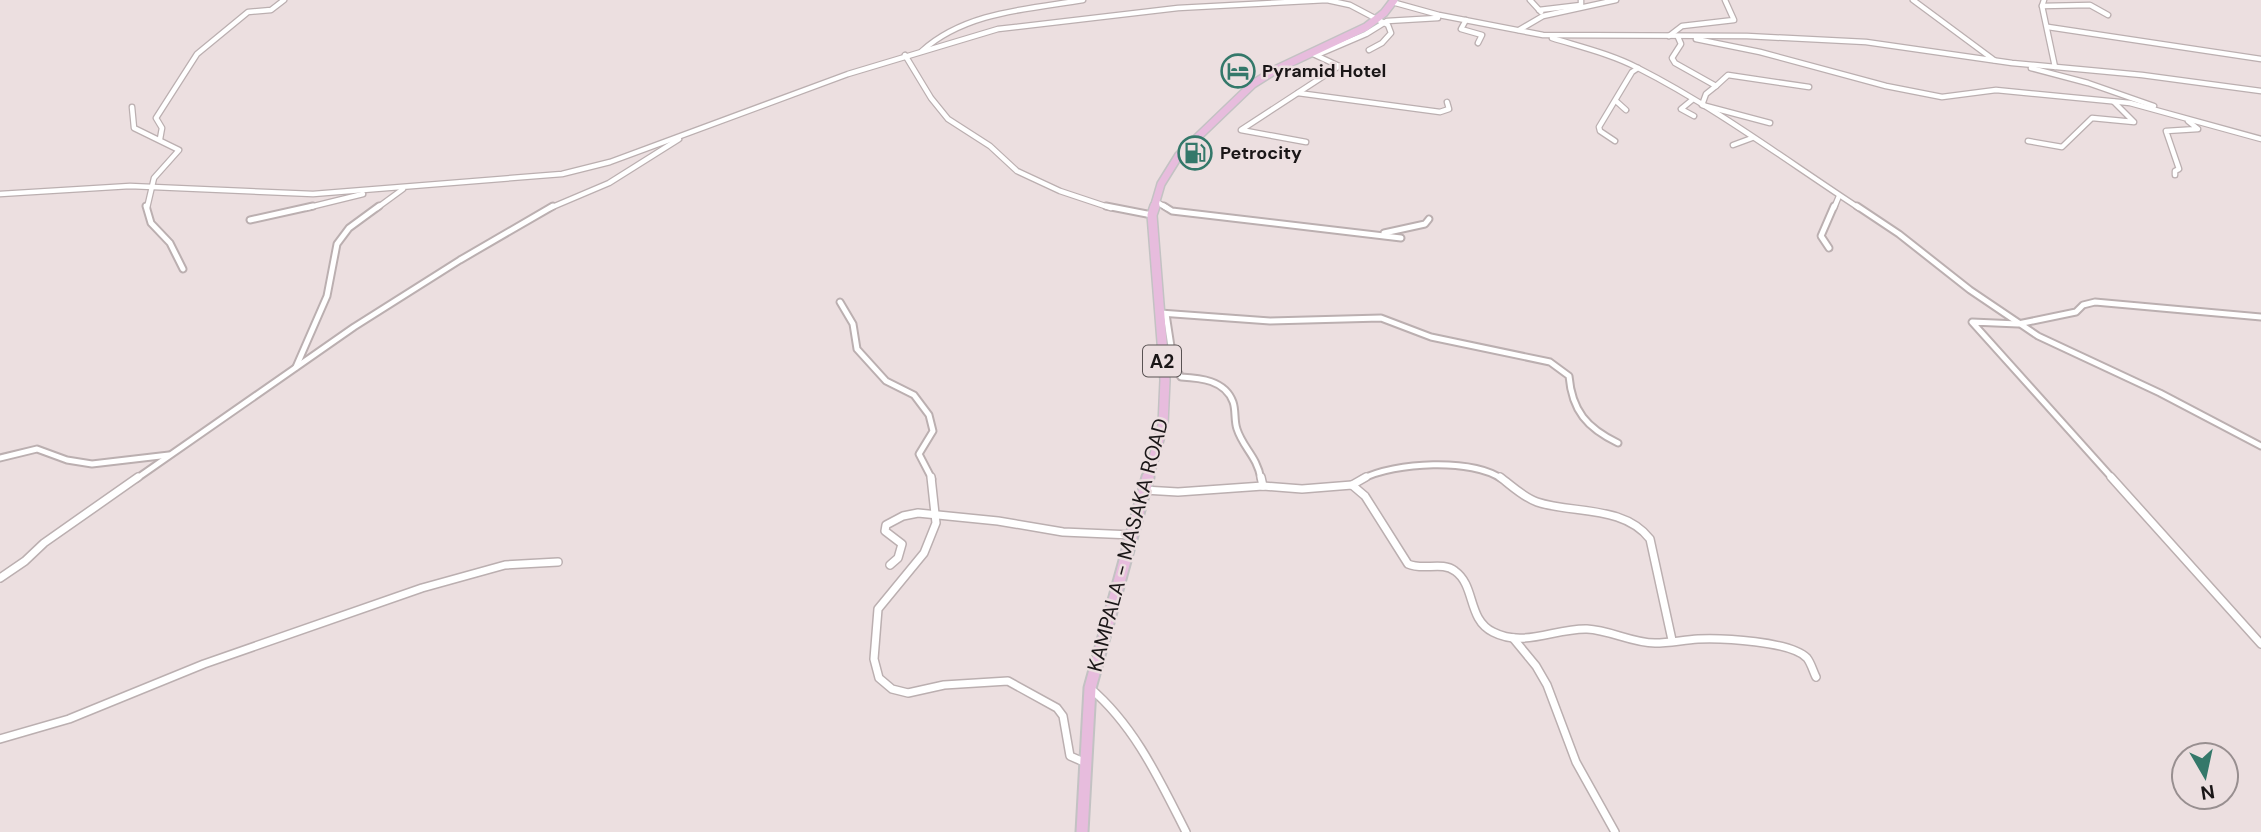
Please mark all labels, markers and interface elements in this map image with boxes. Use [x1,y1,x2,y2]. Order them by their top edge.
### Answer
hotel icon: Pyramid Hotel [1219,52,1257,90]
place label: Pyramid Hotel [1262,59,1386,83]
fuel station icon: Petrocity [1176,134,1214,172]
place label: Petrocity [1220,141,1302,165]
road number: A2 [1143,346,1181,376]
street label: KAMPALA - MASAKA ROAD [1081,415,1175,675]
north arrow [2170,741,2240,811]
text: N [2199,779,2216,806]

